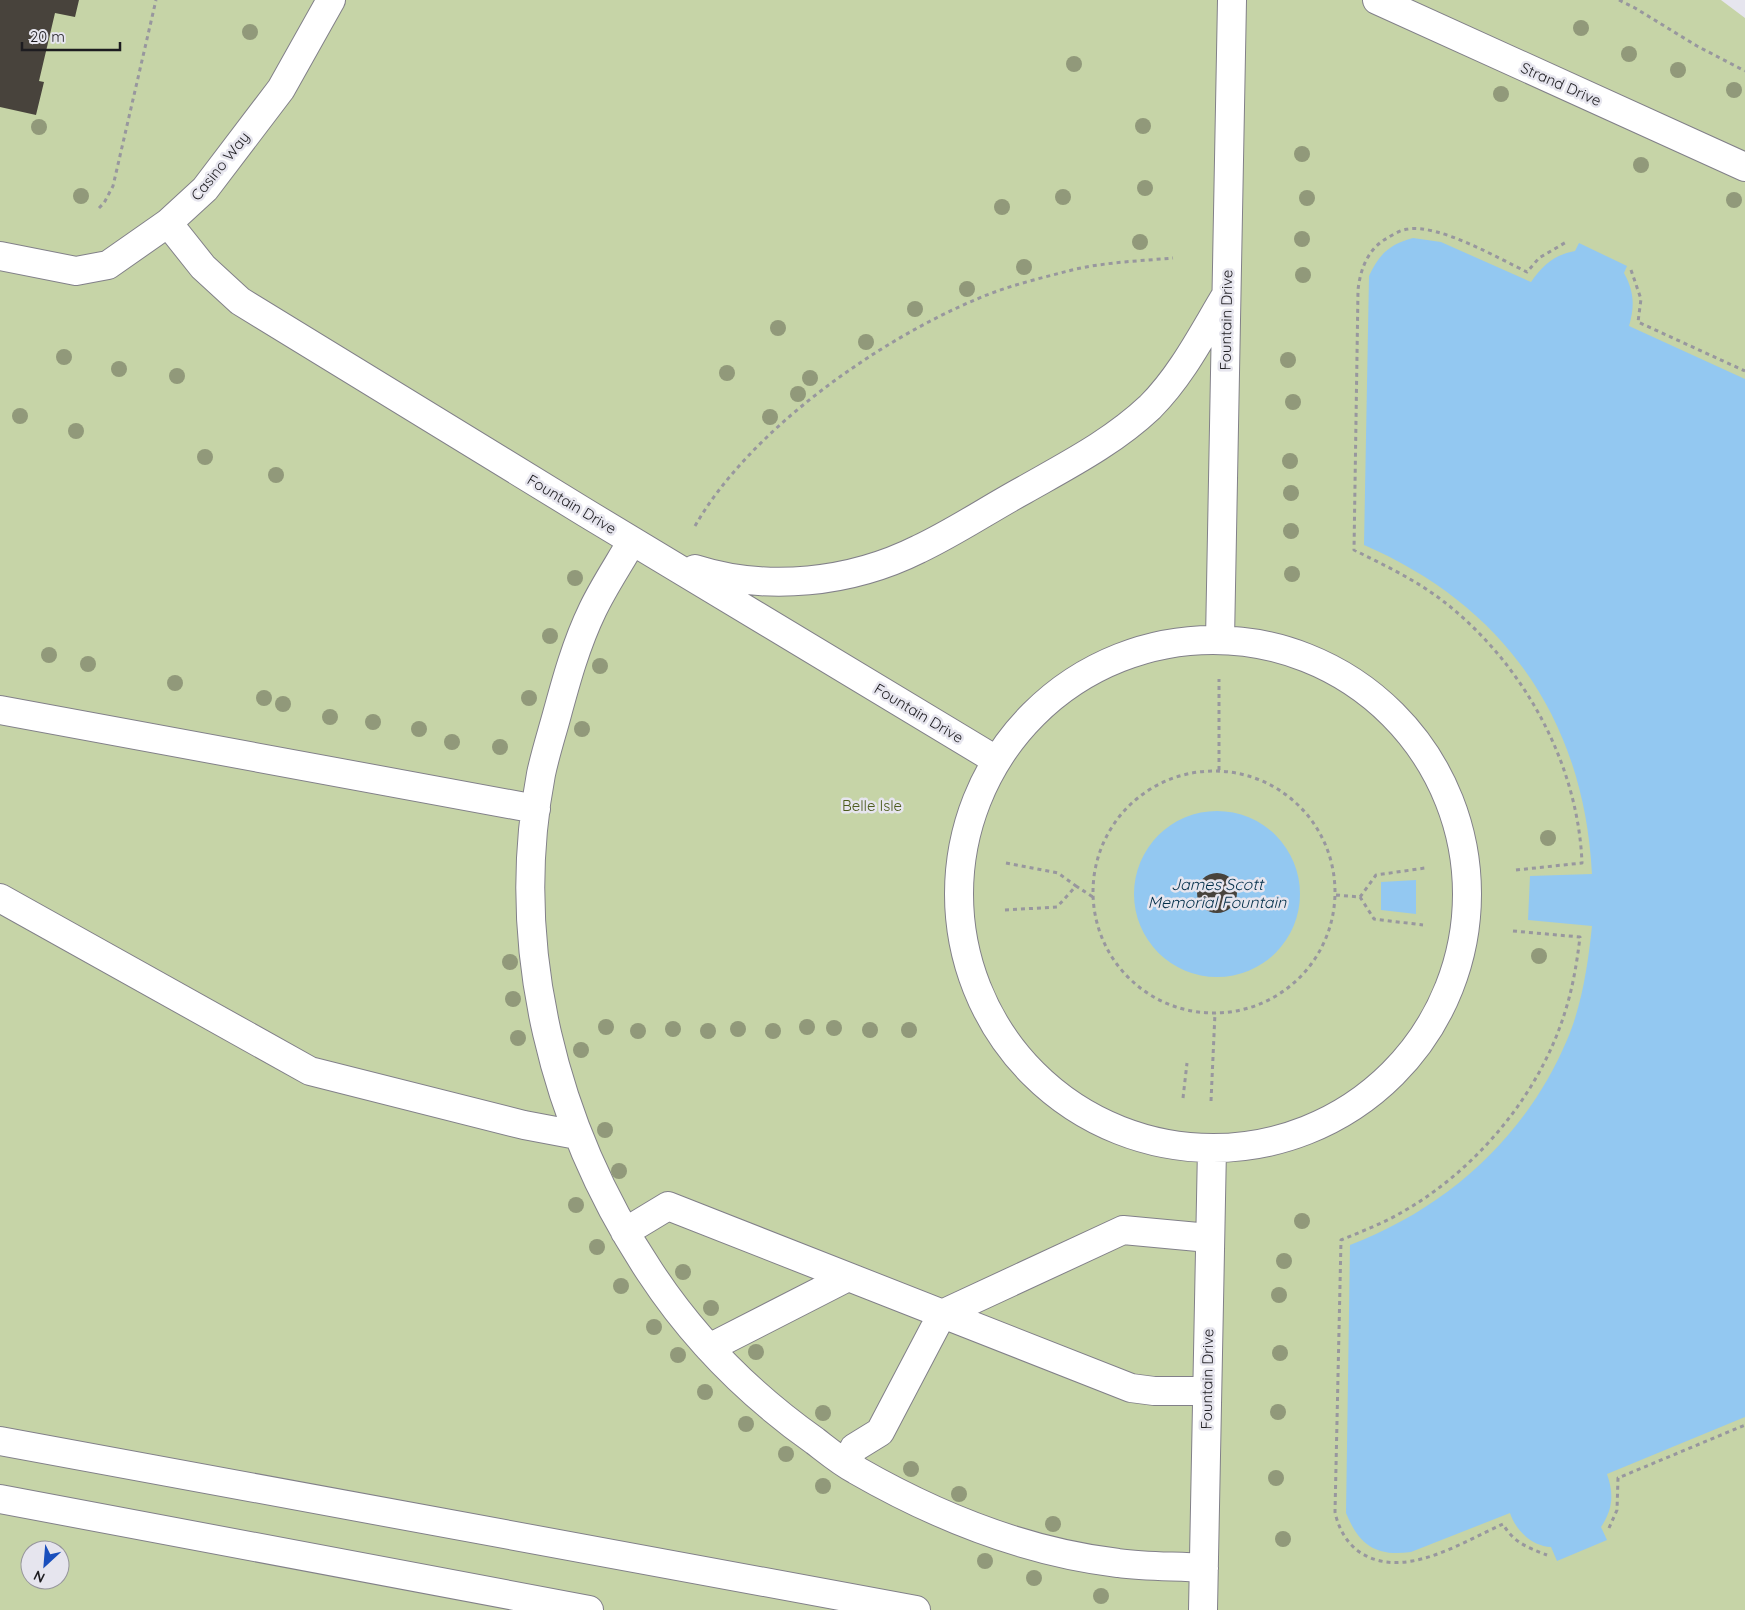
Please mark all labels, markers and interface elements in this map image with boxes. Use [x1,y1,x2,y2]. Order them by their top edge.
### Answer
scale bar [22,20,120,52]
text: 20 m [30,27,65,46]
street label: Strand Drive [1518,58,1604,110]
street label: Casino Way [187,128,253,204]
street label: Fountain Drive [1216,269,1236,371]
street label: Fountain Drive [524,470,620,538]
street label: Fountain Drive [871,679,967,747]
park label: Belle Isle [842,796,902,815]
water label: James Scott Memorial Fountain [1148,874,1287,912]
street label: Fountain Drive [1197,1328,1217,1430]
north arrow [20,1540,70,1590]
text: N [31,1566,48,1587]

